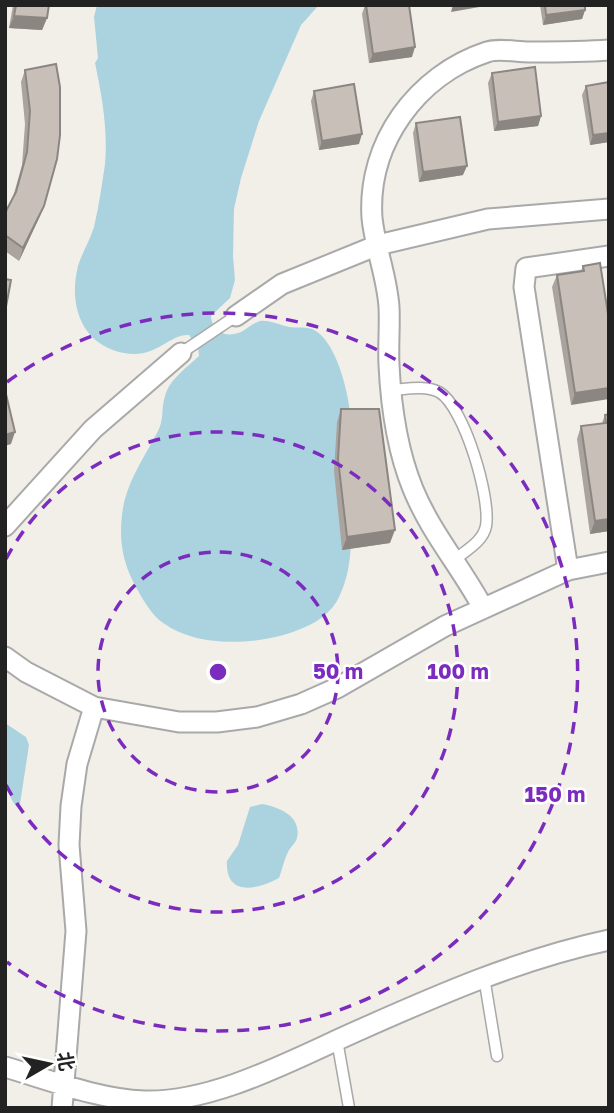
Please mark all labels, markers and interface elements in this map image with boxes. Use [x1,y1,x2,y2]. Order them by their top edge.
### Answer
text: 50 m [313,658,363,684]
text: 100 m [427,658,489,684]
centre of rings [206,660,230,684]
text: 150 m [525,781,585,807]
north arrow [14,1029,84,1099]
text: 北 [53,1050,79,1072]

